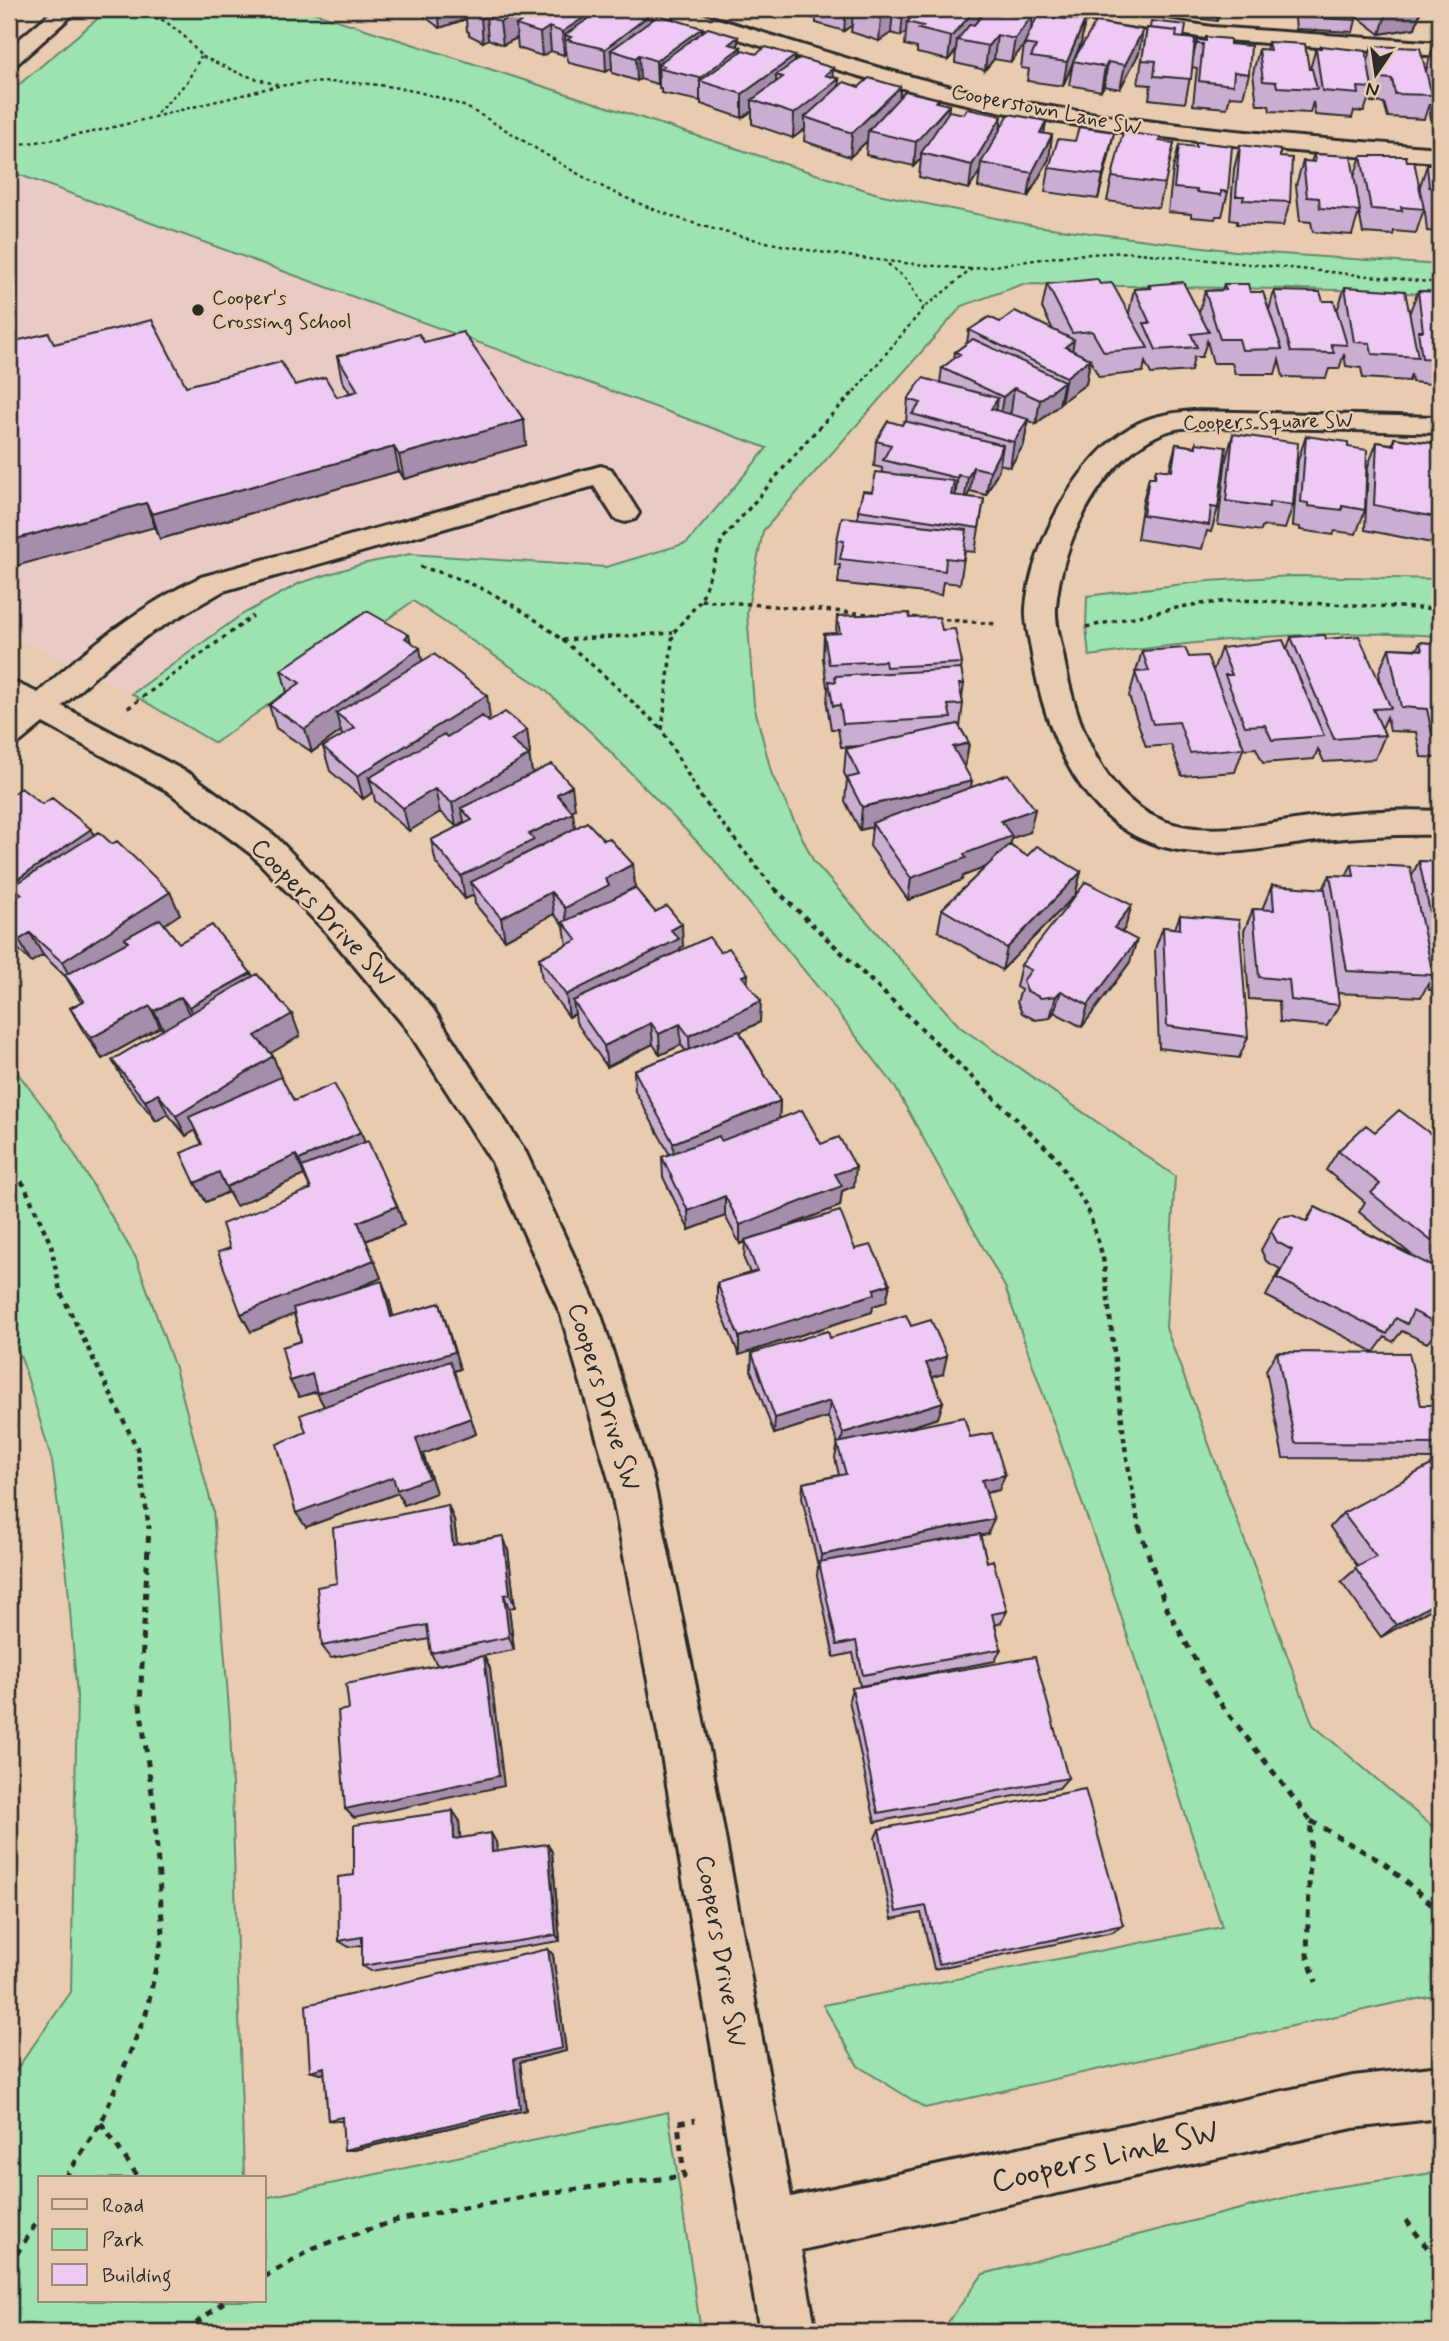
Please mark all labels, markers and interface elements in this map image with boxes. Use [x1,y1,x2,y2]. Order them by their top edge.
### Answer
north arrow [1340,38,1410,108]
text: N [1364,75,1381,103]
street label: Cooperstown Lane SW [949,78,1143,142]
place label: Cooper's Crossing School [212,284,352,336]
marker: Cooper's Crossing School [190,302,206,318]
street label: Coopers Square SW [1183,407,1353,437]
street label: Coopers Drive SW [242,831,402,995]
street label: Coopers Drive SW [558,1299,648,1495]
street label: Coopers Drive SW [686,1852,754,2050]
street label: Coopers Link SW [987,2110,1223,2204]
legend [38,2176,266,2302]
text: Road [102,2192,144,2220]
text: Park [102,2226,144,2254]
text: Building [102,2262,172,2292]

